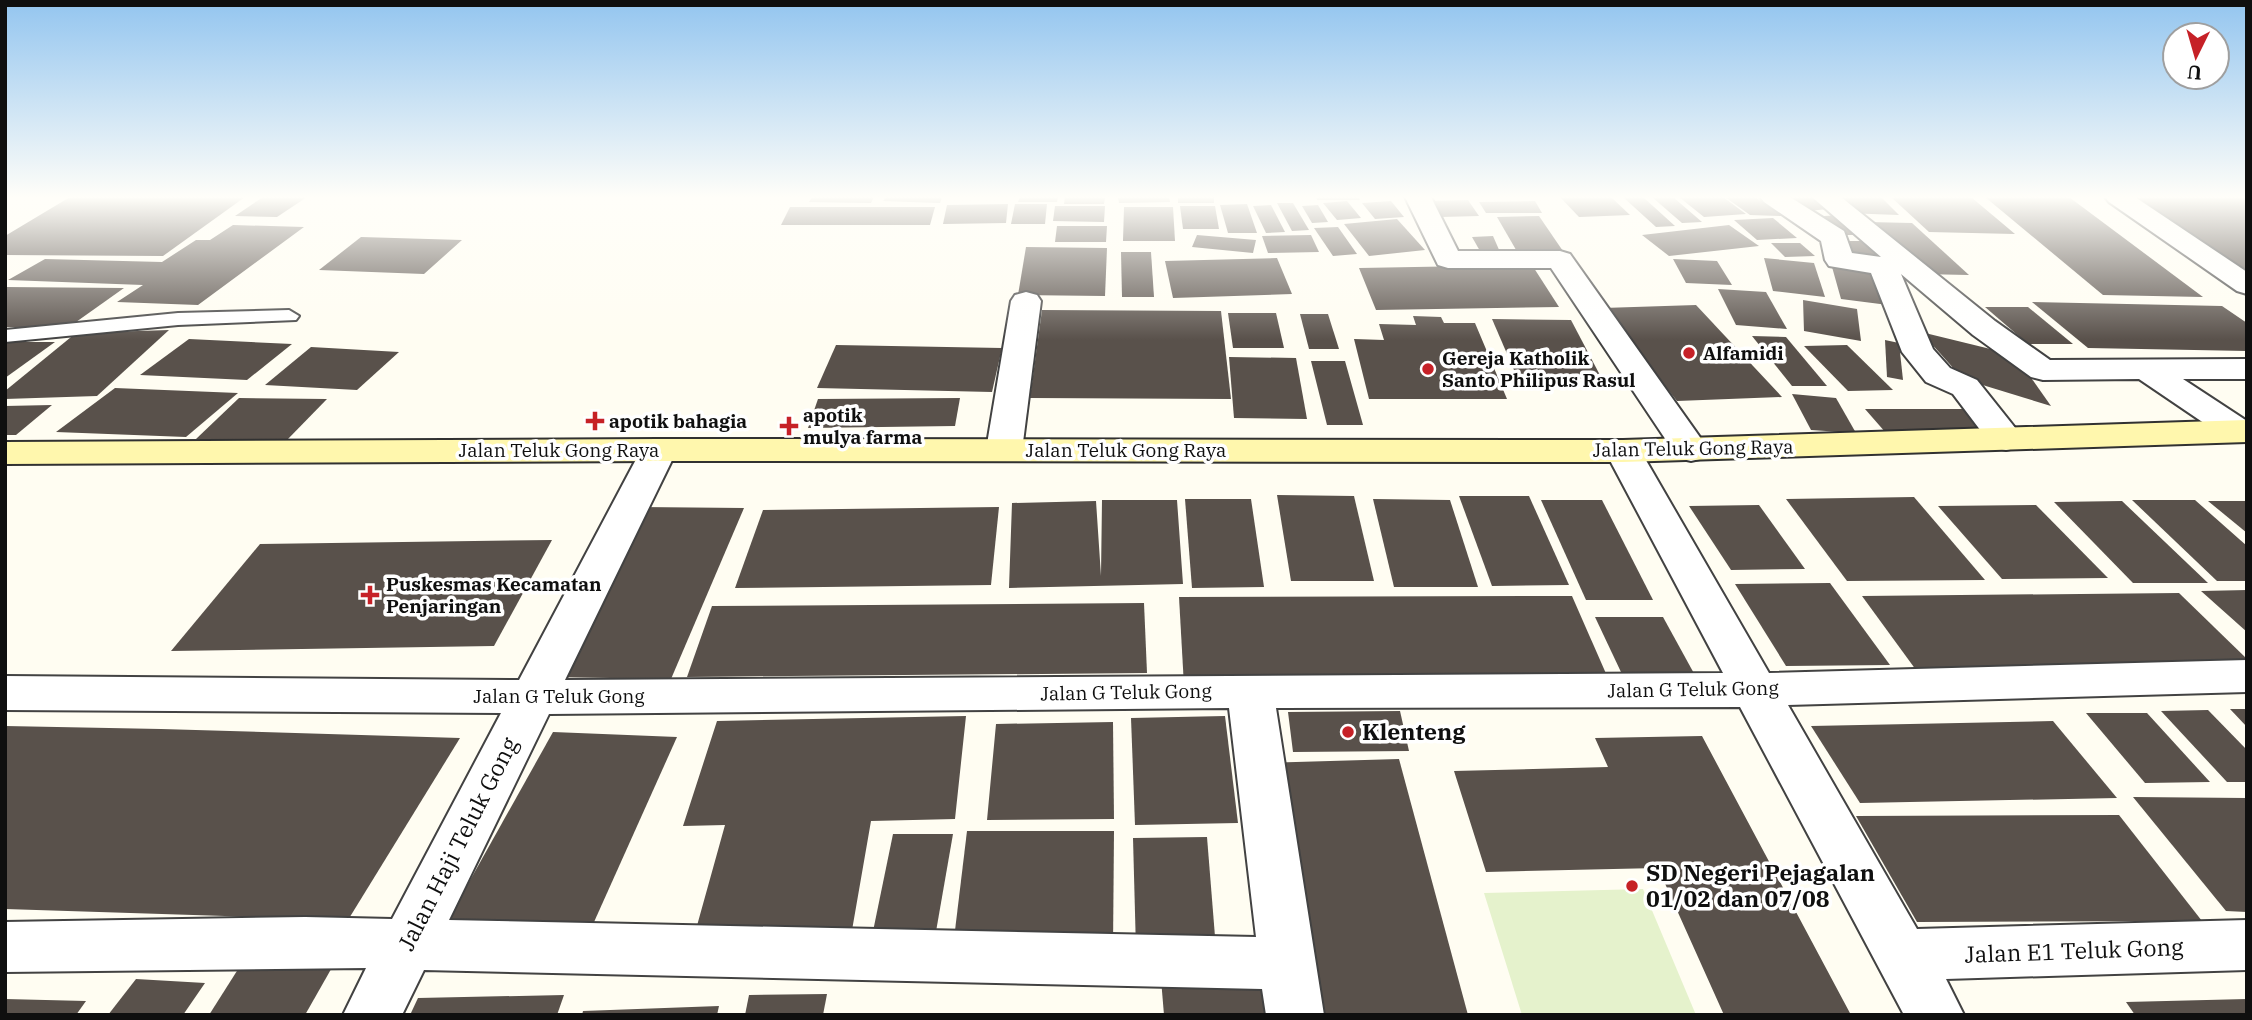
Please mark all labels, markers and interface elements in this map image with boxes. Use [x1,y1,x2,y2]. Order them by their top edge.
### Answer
north arrow [2161,21,2231,91]
text: U [2186,60,2203,86]
place label: Alfamidi [1703,341,1784,365]
marker: Alfamidi [1681,345,1697,361]
place label: Gereja Katholik Santo Philipus Rasul [1442,346,1636,392]
marker: Gereja Katholik Santo Philipus Rasul [1420,361,1436,377]
place label: apotik mulya farma [803,403,923,449]
place label: apotik bahagia [609,409,747,433]
marker: apotik bahagia [587,413,603,429]
marker: apotik mulya farma [781,418,797,434]
street label: Jalan Teluk Gong Raya [1592,434,1794,462]
street label: Jalan Teluk Gong Raya [459,438,659,462]
street label: Jalan Teluk Gong Raya [1026,438,1226,462]
place label: Puskesmas Kecamatan Penjaringan [386,572,602,618]
marker: Puskesmas Kecamatan Penjaringan [360,585,380,605]
street label: Jalan G Teluk Gong [1607,675,1779,702]
street label: Jalan G Teluk Gong [1040,678,1212,705]
street label: Jalan G Teluk Gong [473,684,645,708]
place label: Klenteng [1362,716,1466,746]
marker: Klenteng [1340,724,1356,740]
street label: Jalan Haji Teluk Gong [390,731,524,955]
place label: SD Negeri Pejagalan 01/02 dan 07/08 [1646,857,1875,913]
marker: SD Negeri Pejagalan 01/02 dan 07/08 [1624,878,1640,894]
street label: Jalan E1 Teluk Gong [1964,931,2185,969]

